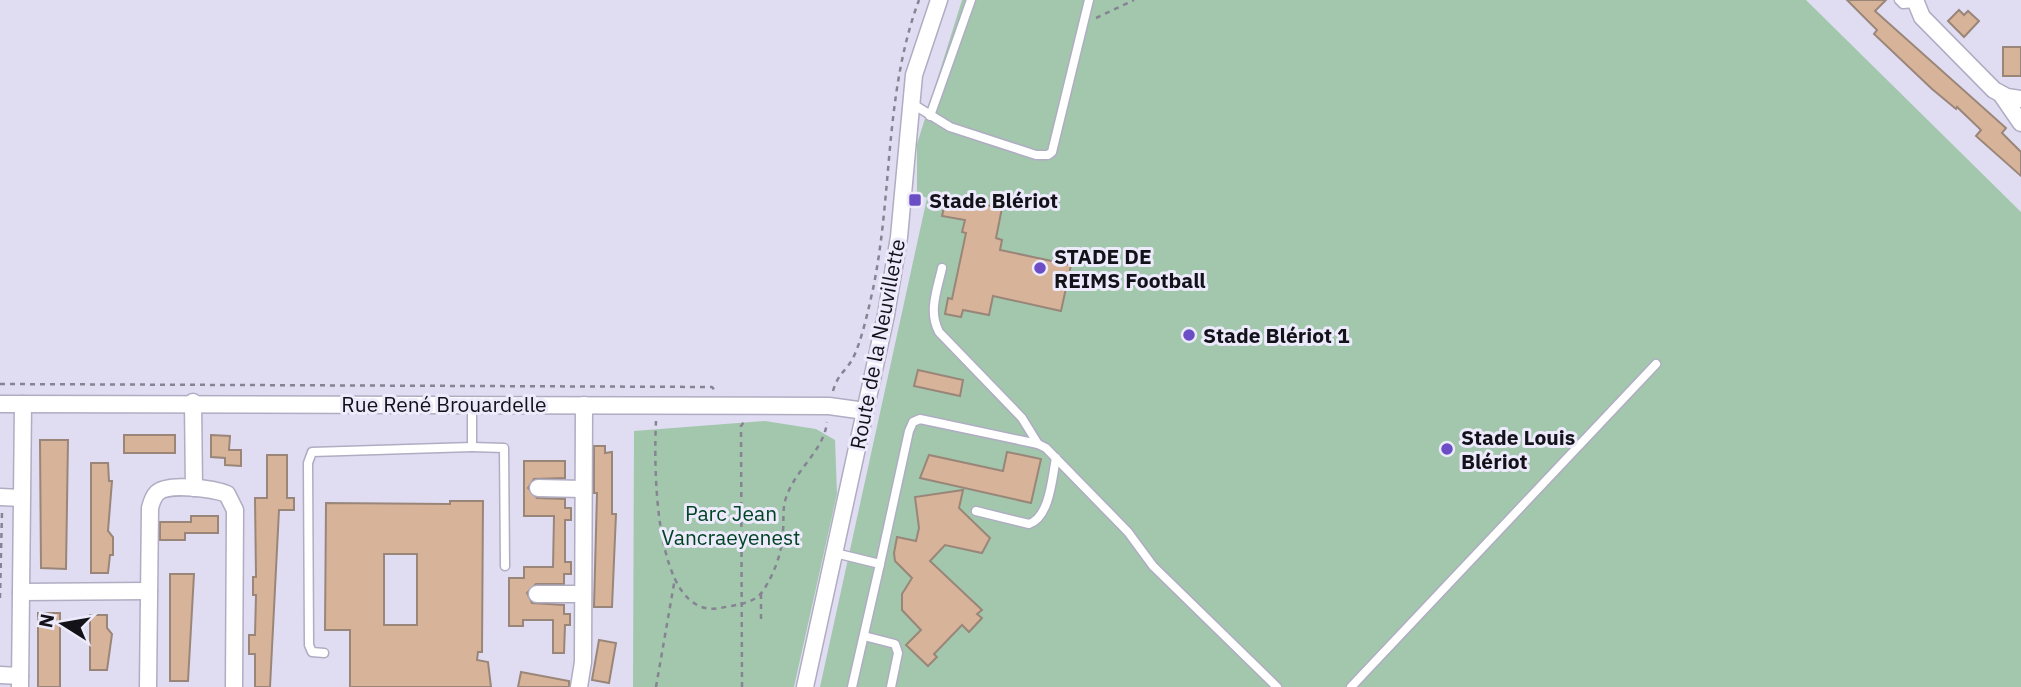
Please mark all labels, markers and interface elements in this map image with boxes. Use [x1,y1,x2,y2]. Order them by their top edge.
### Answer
place label: Stade Blériot [929,186,1058,214]
marker: Stade Blériot [907,192,923,208]
street label: Route de la Neuvillette [843,236,911,452]
place label: STADE DE REIMS Football [1054,242,1206,294]
marker: STADE DE REIMS Football [1032,260,1048,276]
place label: Stade Blériot 1 [1203,321,1350,349]
marker: Stade Blériot 1 [1181,327,1197,343]
street label: Rue René Brouardelle [341,390,547,418]
place label: Stade Louis Blériot [1461,423,1575,475]
marker: Stade Louis Blériot [1439,441,1455,457]
park label: Parc Jean Vancraeyenest [662,499,800,551]
north arrow [28,589,98,659]
text: N [33,612,59,630]

